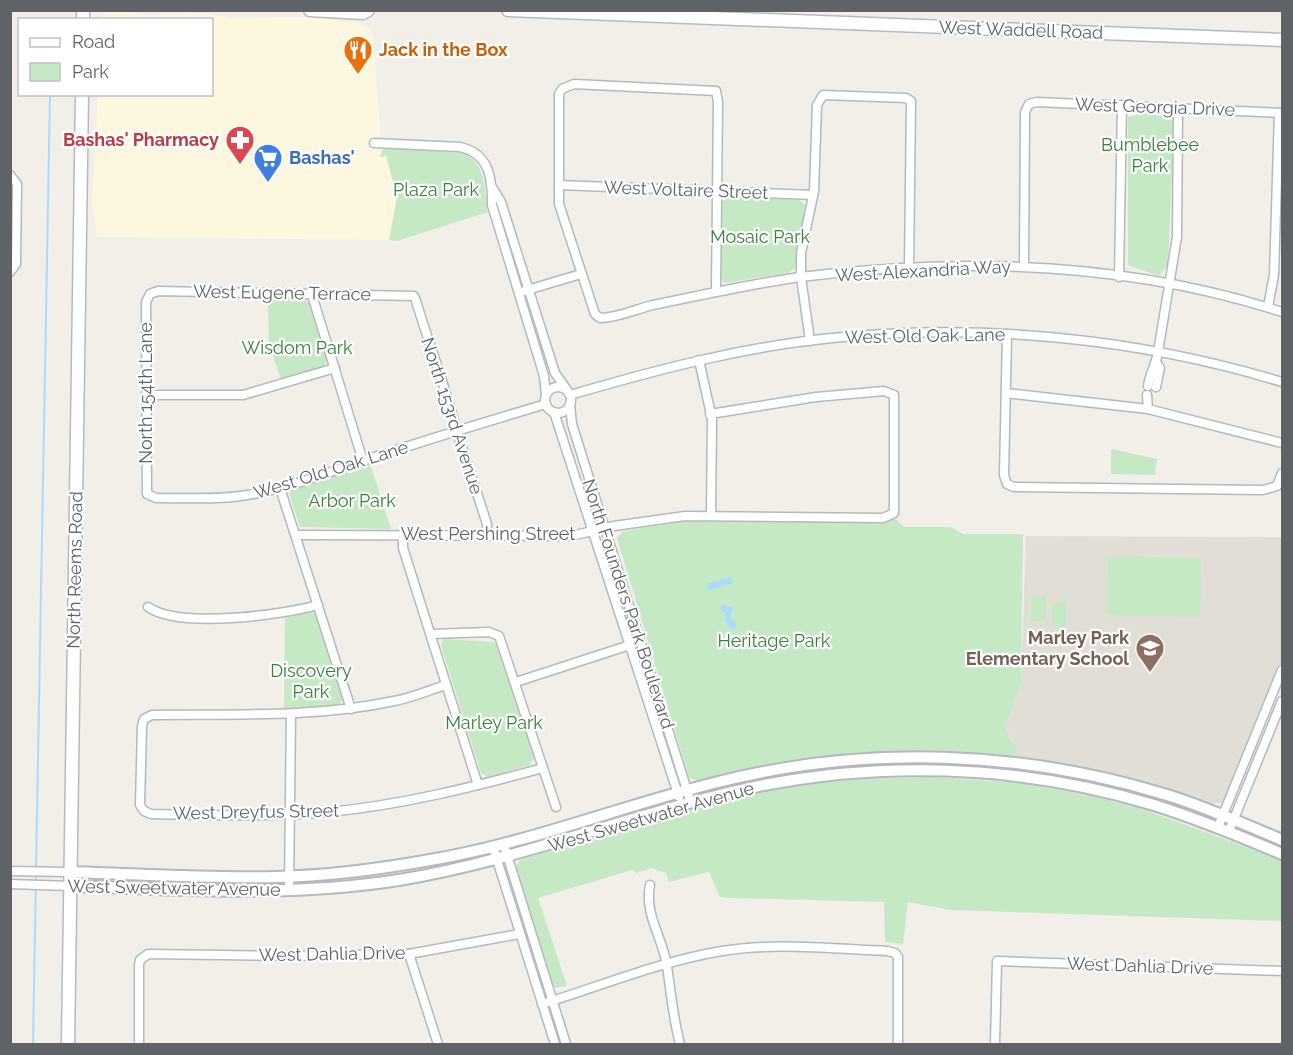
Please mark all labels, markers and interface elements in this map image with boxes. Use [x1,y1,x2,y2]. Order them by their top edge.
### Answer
street label: West Waddell Road [938,16,1104,43]
legend [18,18,213,96]
text: Road [72,31,115,52]
restaurant icon: Jack in the Box [342,34,374,76]
place label: Jack in the Box [379,39,508,60]
text: Park [72,61,109,82]
street label: West Georgia Drive [1075,93,1236,120]
pharmacy icon: Bashas' Pharmacy [224,124,256,166]
place label: Bashas' Pharmacy [63,129,219,150]
park label: Bumblebee Park [1101,134,1199,176]
supermarket icon: Bashas' [252,142,284,184]
place label: Bashas' [289,147,355,168]
street label: West Voltaire Street [604,176,769,203]
park label: Plaza Park [393,179,479,200]
park label: Mosaic Park [710,226,810,247]
street label: West Alexandria Way [835,255,1012,286]
street label: West Eugene Terrace [193,280,372,305]
street label: North 154th Lane [135,322,156,464]
street label: West Old Oak Lane [845,324,1006,347]
street label: North 153rd Avenue [417,335,488,497]
park label: Wisdom Park [241,337,353,358]
street label: West Old Oak Lane [251,436,411,503]
street label: North Founders Park Boulevard [578,476,679,731]
park label: Arbor Park [308,490,396,511]
street label: North Reems Road [63,491,86,649]
street label: West Pershing Street [401,523,575,544]
place label: Marley Park Elementary School [966,627,1130,669]
park label: Heritage Park [718,630,831,651]
school or university icon: Marley Park Elementary School [1134,632,1166,674]
park label: Discovery Park [270,660,352,702]
park label: Marley Park [445,712,543,733]
street label: West Sweetwater Avenue [546,777,757,856]
street label: West Dreyfus Street [173,800,339,823]
street label: West Sweetwater Avenue [67,875,281,900]
street label: West Dahlia Drive [258,942,406,965]
street label: West Dahlia Drive [1066,952,1214,979]

